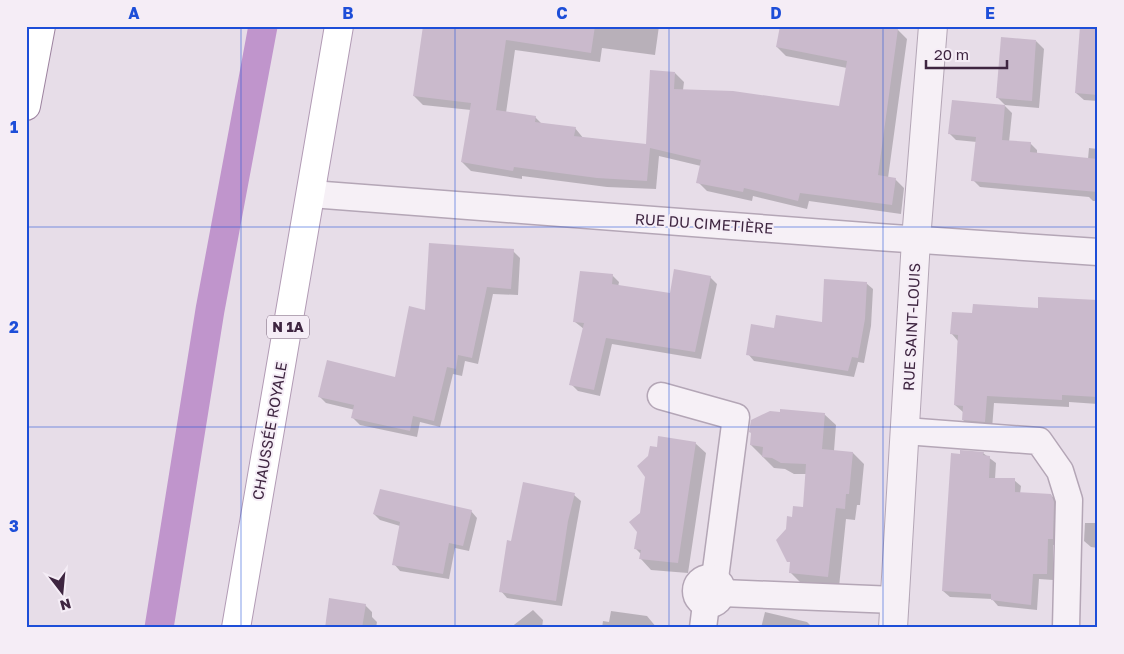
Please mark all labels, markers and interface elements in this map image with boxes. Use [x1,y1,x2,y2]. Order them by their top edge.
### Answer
text: A [128,3,140,23]
text: B [342,3,354,23]
text: C [556,3,568,23]
text: D [770,3,782,23]
text: E [985,3,995,23]
scale bar [926,38,1008,70]
text: 20 m [934,45,969,63]
text: 1 [10,117,18,137]
street label: RUE DU CIMETIÈRE [634,209,774,237]
street label: RUE SAINT-LOUIS [899,262,923,392]
road number: N 1A [267,316,309,338]
text: 2 [9,317,19,337]
street label: CHAUSSÉE ROYALE [248,360,290,501]
text: 3 [9,516,19,536]
north arrow [38,566,88,616]
text: N [58,595,73,615]

